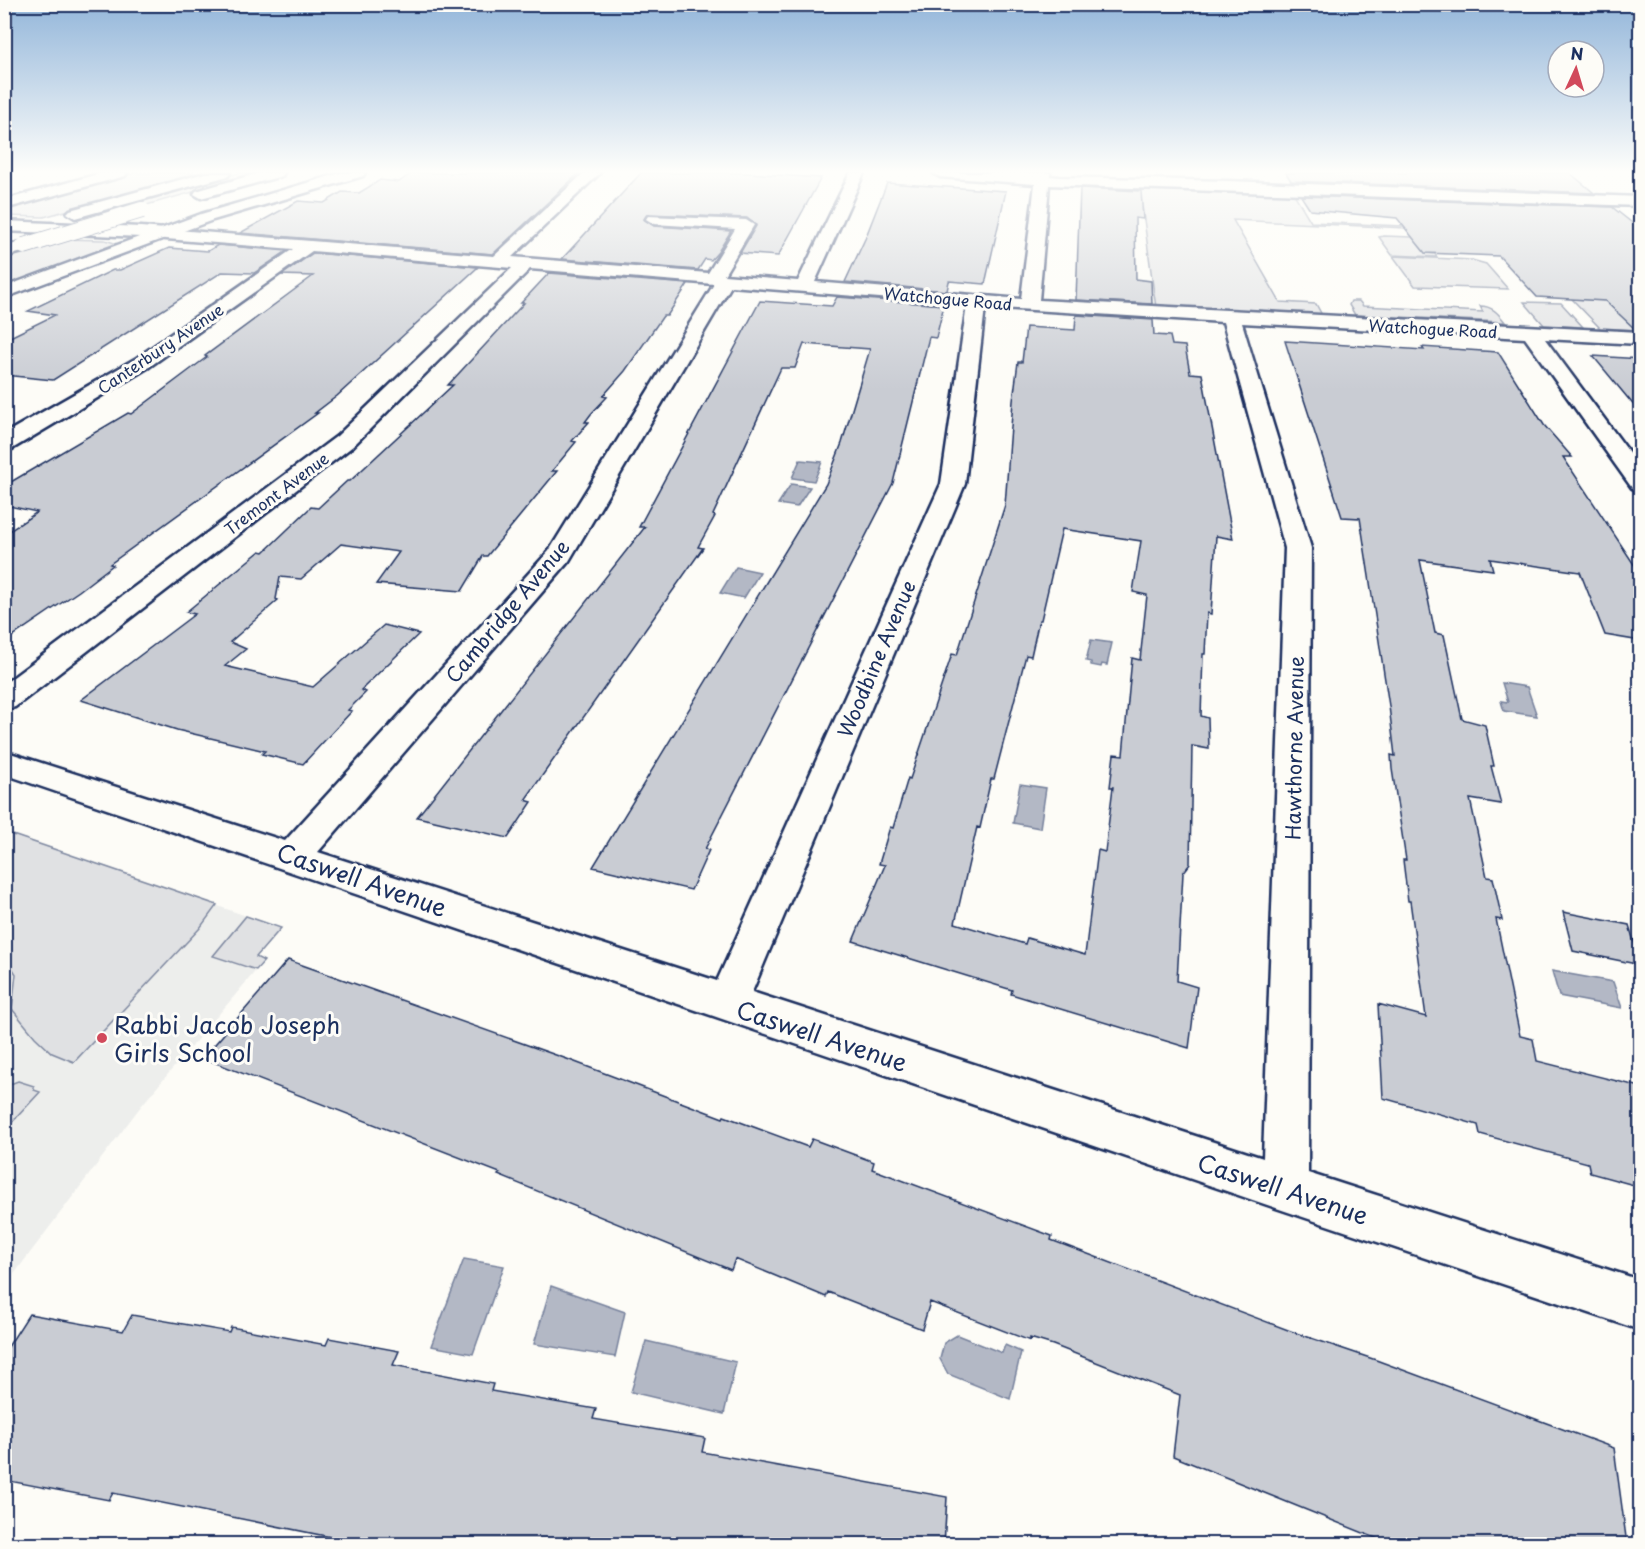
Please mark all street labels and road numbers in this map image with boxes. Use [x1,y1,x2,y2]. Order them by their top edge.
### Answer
street label: Watchogue Road [883,280,1013,316]
street label: Canterbury Avenue [92,297,228,399]
street label: Watchogue Road [1368,313,1498,343]
street label: Tremont Avenue [219,446,333,540]
street label: Cambridge Avenue [438,533,576,689]
street label: Woodbine Avenue [829,576,923,742]
street label: Hawthorne Avenue [1277,656,1311,840]
street label: Caswell Avenue [272,833,452,925]
street label: Caswell Avenue [732,990,912,1080]
street label: Caswell Avenue [1193,1143,1373,1233]

